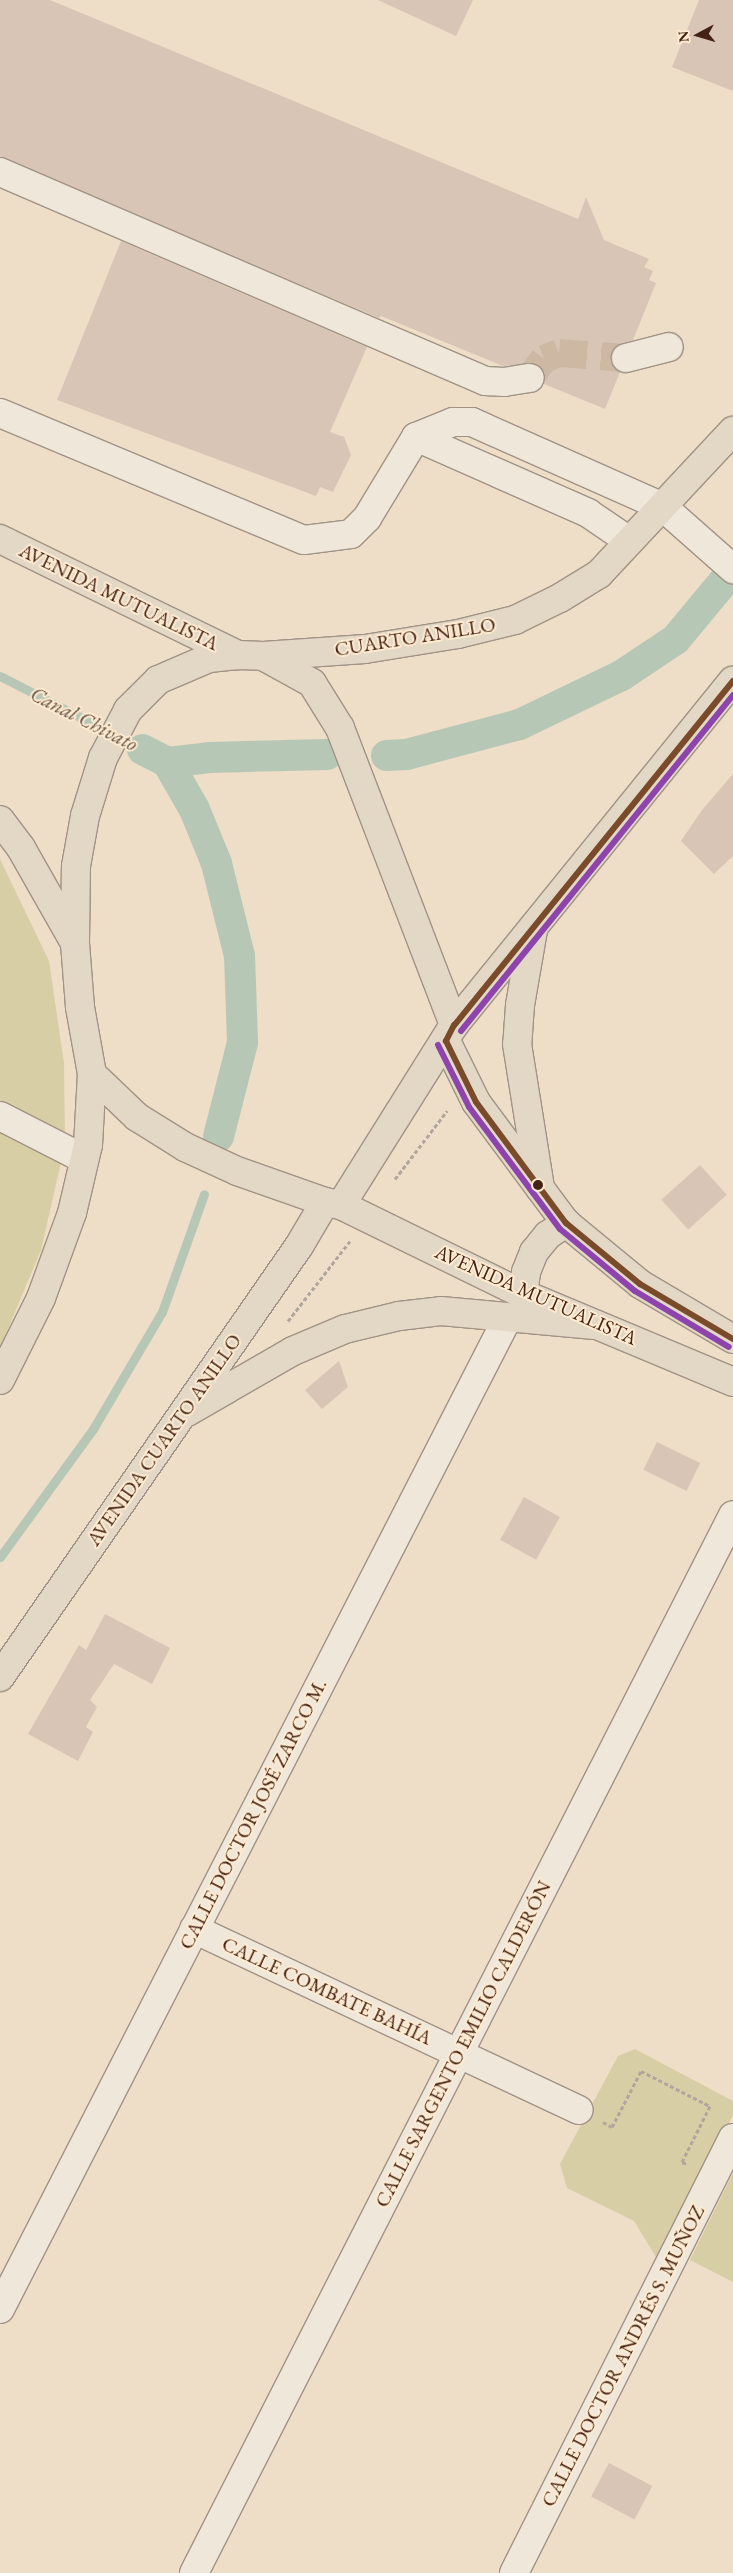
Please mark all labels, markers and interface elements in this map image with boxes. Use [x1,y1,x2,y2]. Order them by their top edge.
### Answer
north arrow [673,10,723,60]
text: N [674,30,693,43]
street label: AVENIDA MUTUALISTA [15,538,223,656]
street label: CUARTO ANILLO [333,612,497,662]
water label: Canal Chivato [26,681,142,757]
unlabelled marker [533,1180,543,1190]
street label: AVENIDA MUTUALISTA [431,1240,641,1350]
street label: AVENIDA CUARTO ANILLO [82,1329,246,1551]
street label: CALLE DOCTOR JOSÉ ZARCO M. [174,1675,332,1953]
street label: CALLE SARGENTO EMILIO CALDERÓN [370,1877,556,2211]
street label: CALLE COMBATE BAHÍA [218,1932,436,2050]
street label: CALLE DOCTOR ANDRÉS S. MUÑOZ [536,2201,710,2511]

